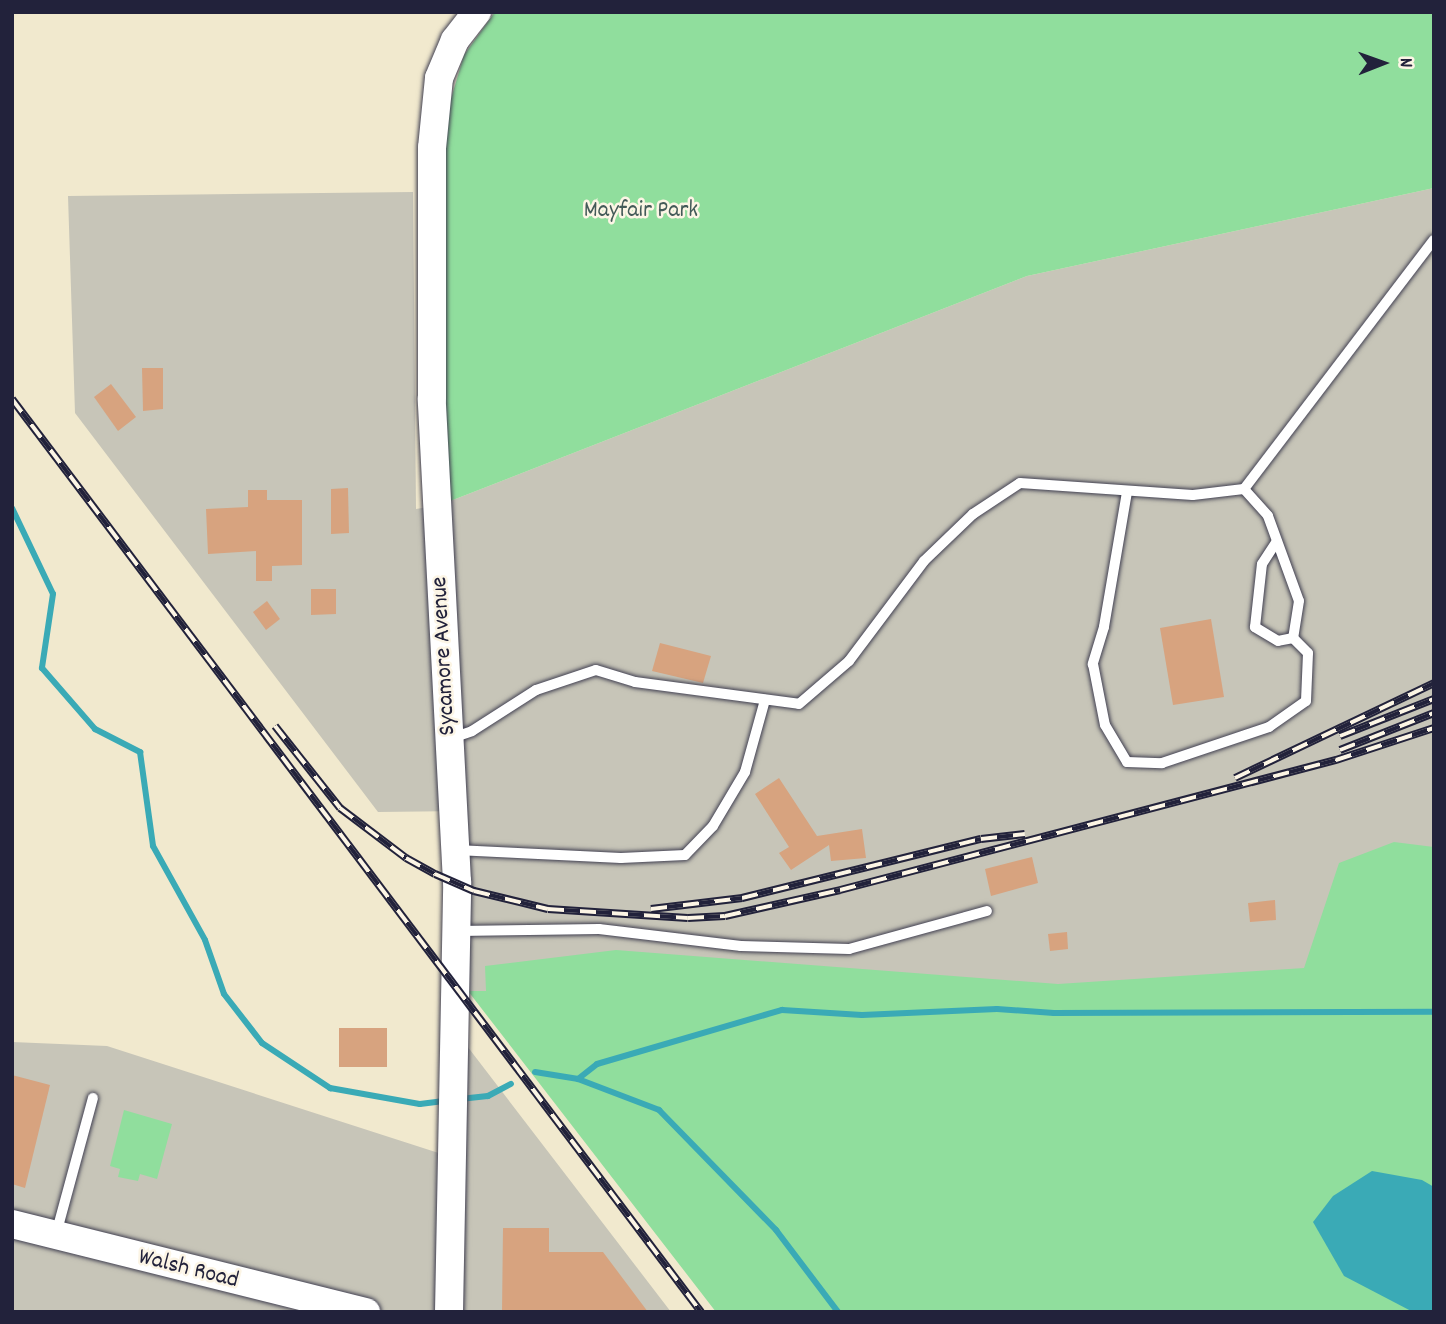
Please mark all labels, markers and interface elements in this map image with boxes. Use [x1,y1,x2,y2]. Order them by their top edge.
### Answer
north arrow [1348,28,1418,98]
text: N [1391,58,1418,68]
park label: Mayfair Park [584,198,698,226]
street label: Sycamore Avenue [426,576,464,736]
street label: Walsh Road [135,1244,241,1296]

